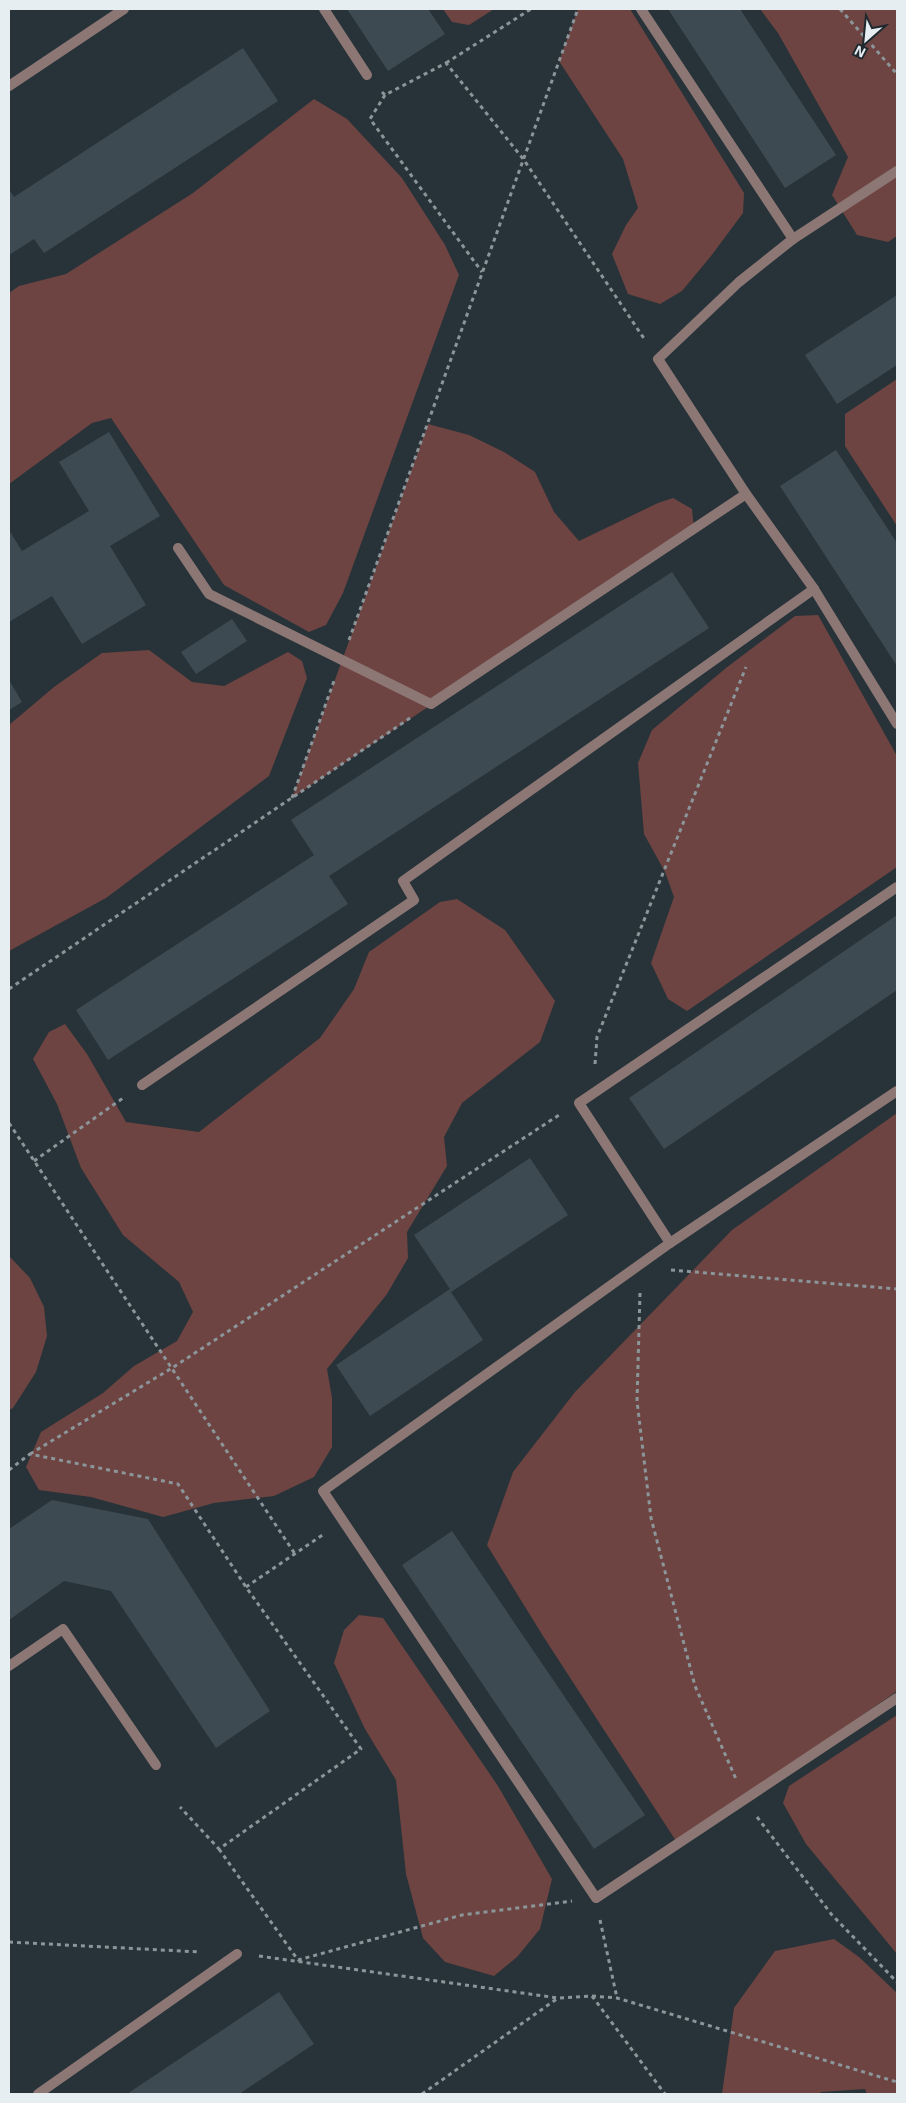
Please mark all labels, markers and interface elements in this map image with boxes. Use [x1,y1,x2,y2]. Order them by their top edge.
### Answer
north arrow [841,15,891,65]
text: N [852,42,868,62]

